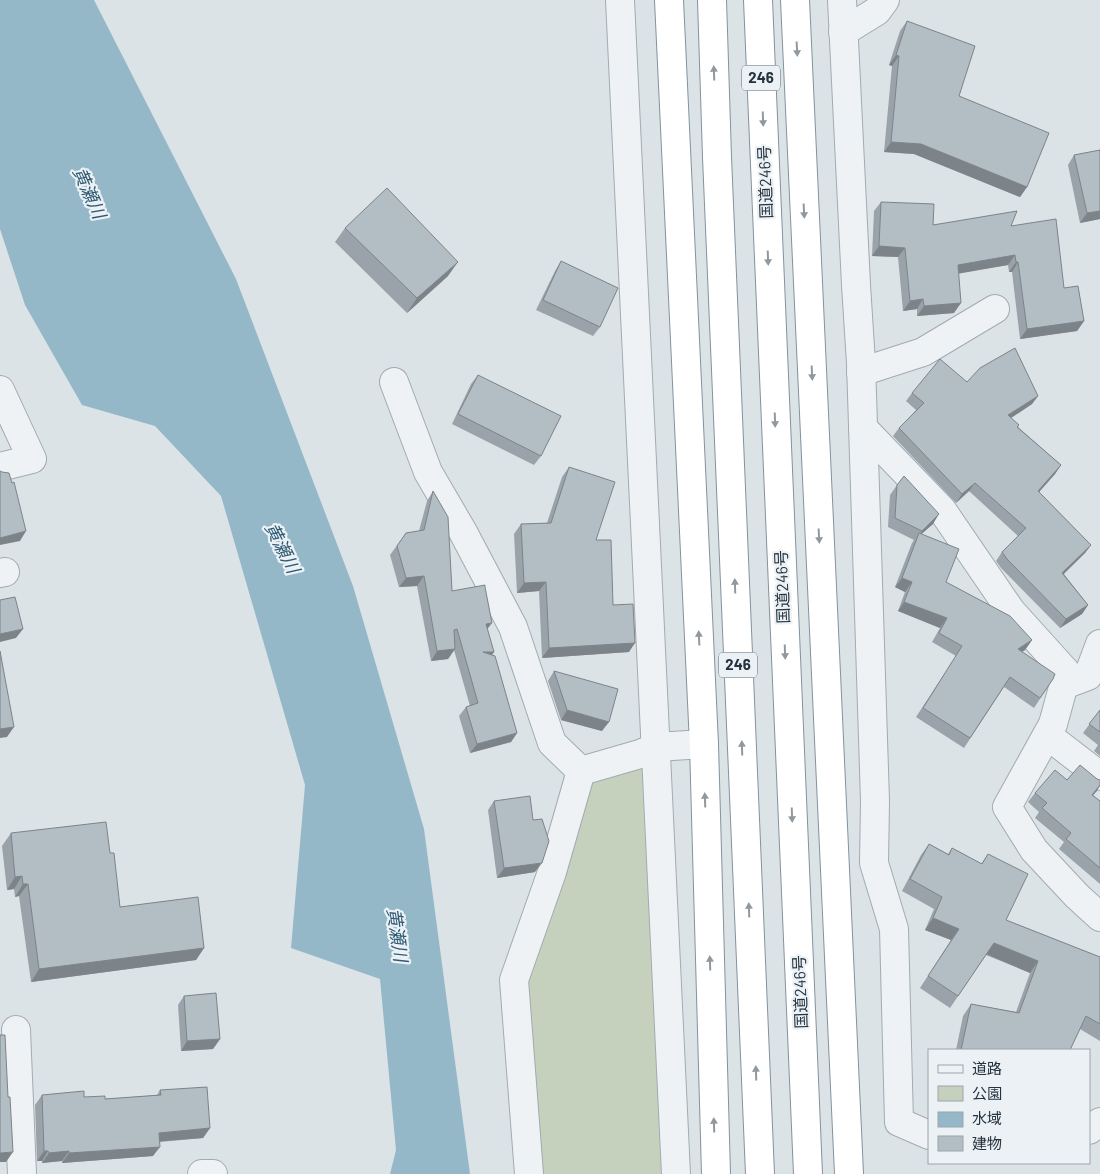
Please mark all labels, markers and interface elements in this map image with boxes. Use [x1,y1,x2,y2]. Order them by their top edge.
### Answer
one-way arrow [793,41,801,57]
one-way arrow [710,65,718,81]
road number: 246 [742,66,780,90]
one-way arrow [759,111,767,127]
street label: 国道246号 [754,145,775,219]
water label: 黄瀬川 [69,163,112,224]
one-way arrow [801,203,809,219]
one-way arrow [765,250,773,266]
one-way arrow [808,366,816,382]
one-way arrow [772,412,780,428]
water label: 黄瀬川 [261,518,306,578]
one-way arrow [816,528,824,544]
street label: 国道246号 [771,550,792,624]
one-way arrow [731,578,739,594]
one-way arrow [695,630,703,646]
one-way arrow [782,645,790,661]
road number: 246 [719,652,757,678]
one-way arrow [738,740,746,756]
one-way arrow [701,792,709,808]
one-way arrow [788,807,796,823]
one-way arrow [745,902,753,918]
water label: 黄瀬川 [383,907,413,965]
one-way arrow [706,955,714,971]
street label: 国道246号 [789,955,810,1029]
legend [928,1049,1090,1164]
text: 道路 [972,1059,1002,1077]
one-way arrow [751,1065,759,1081]
text: 公園 [972,1084,1002,1102]
text: 水域 [972,1109,1002,1127]
one-way arrow [710,1117,718,1133]
text: 建物 [972,1134,1002,1152]

